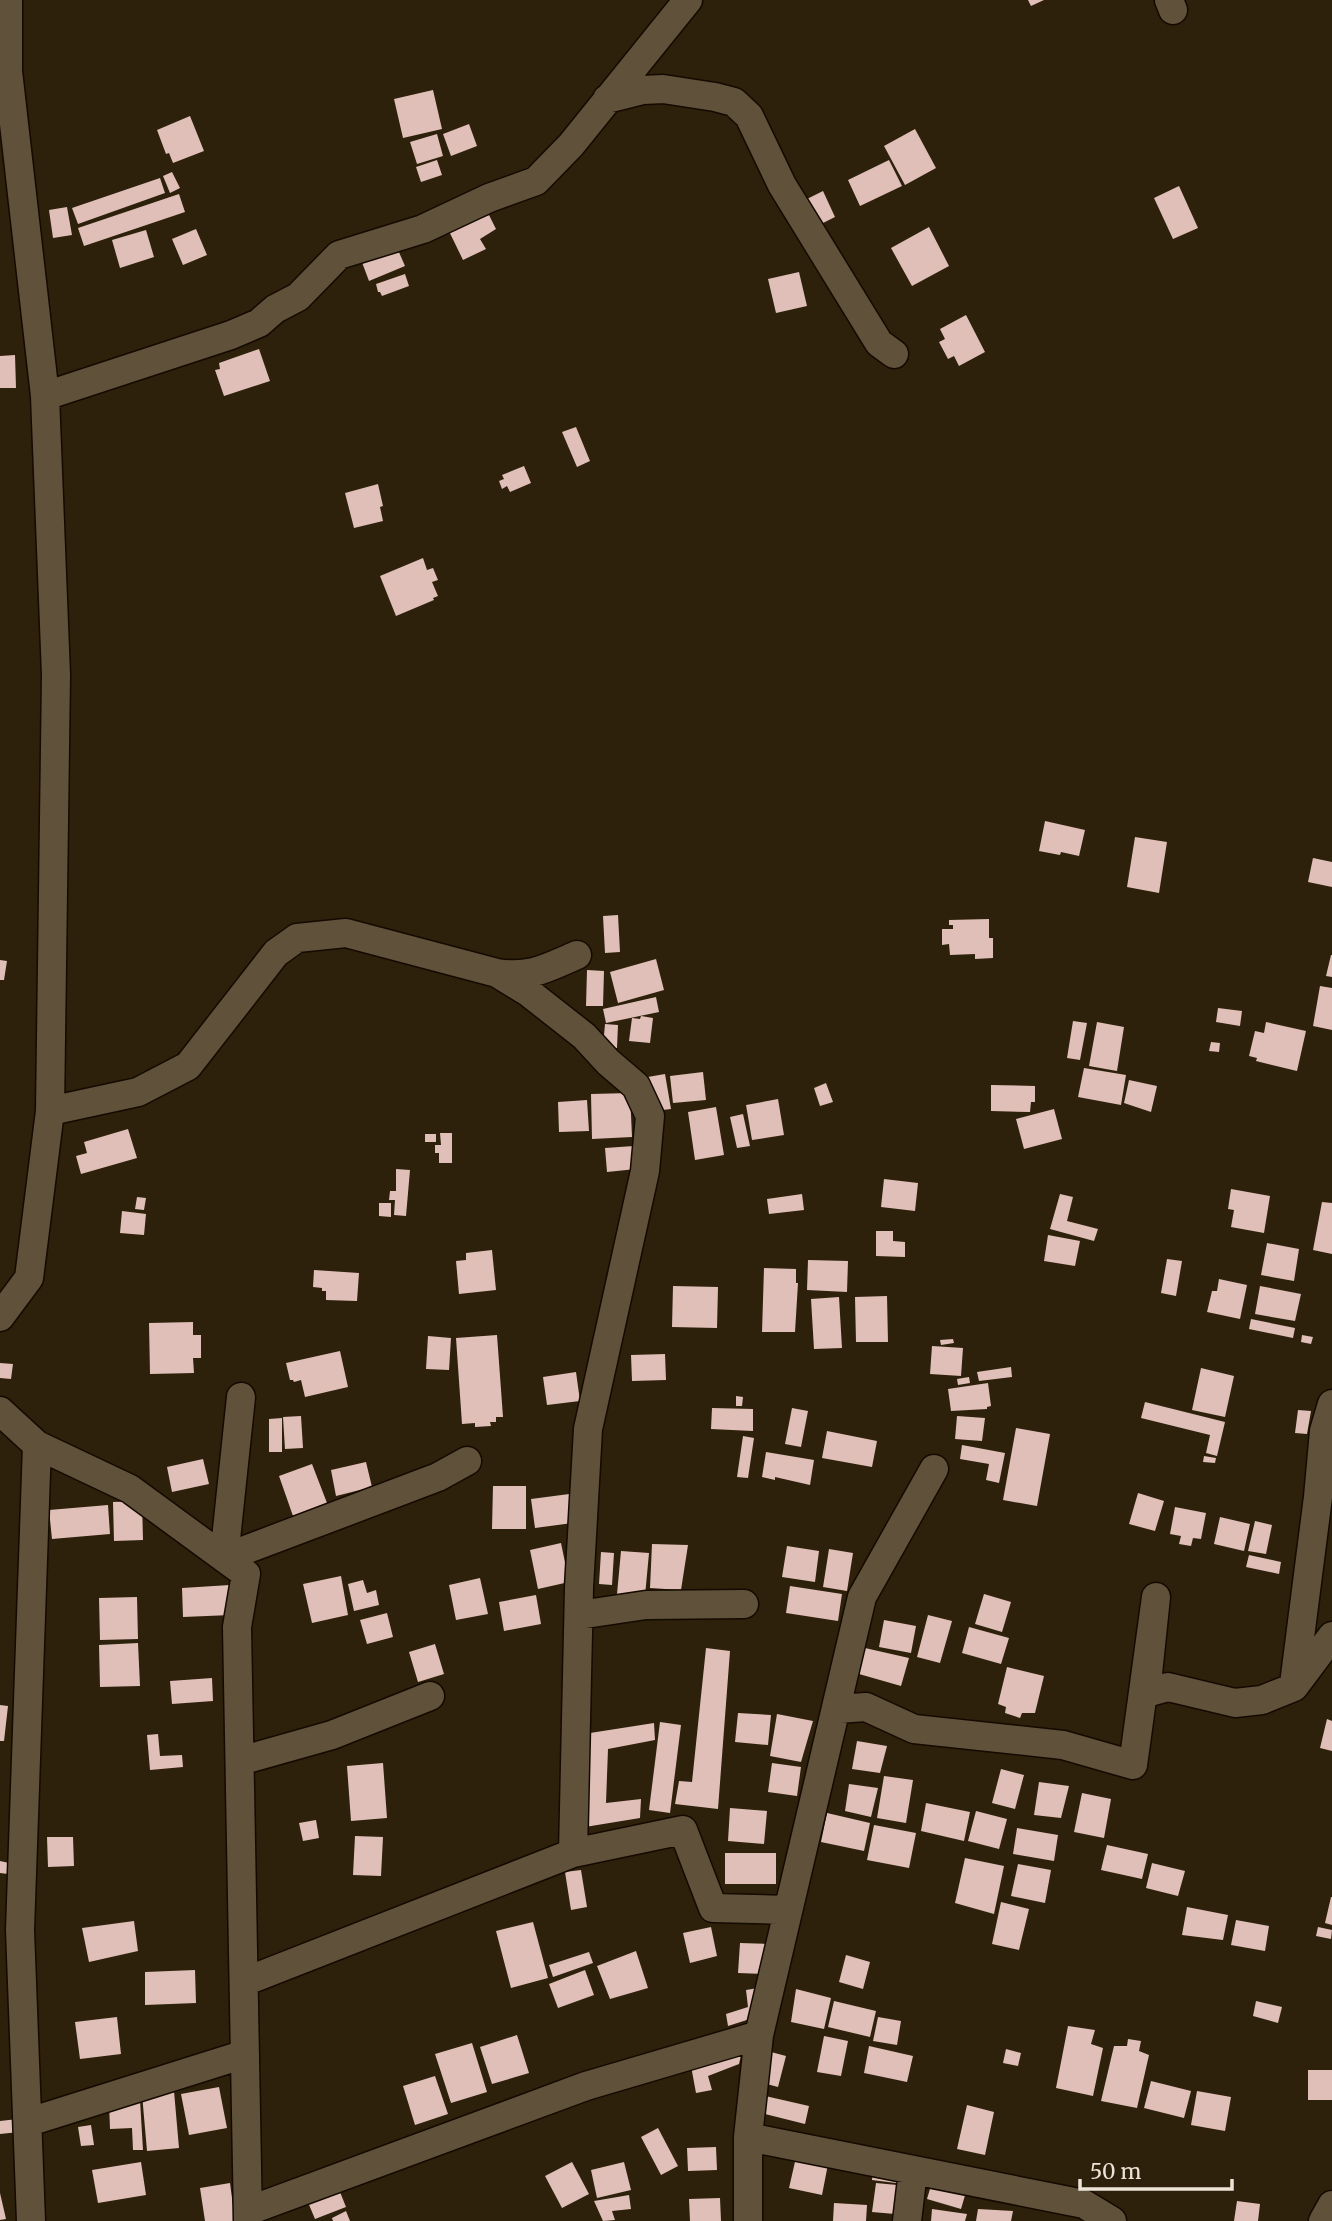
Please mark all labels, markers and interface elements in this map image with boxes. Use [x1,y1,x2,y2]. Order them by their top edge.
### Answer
scale bar [1080,2148,1232,2192]
text: 50 m [1090,2158,1141,2185]

